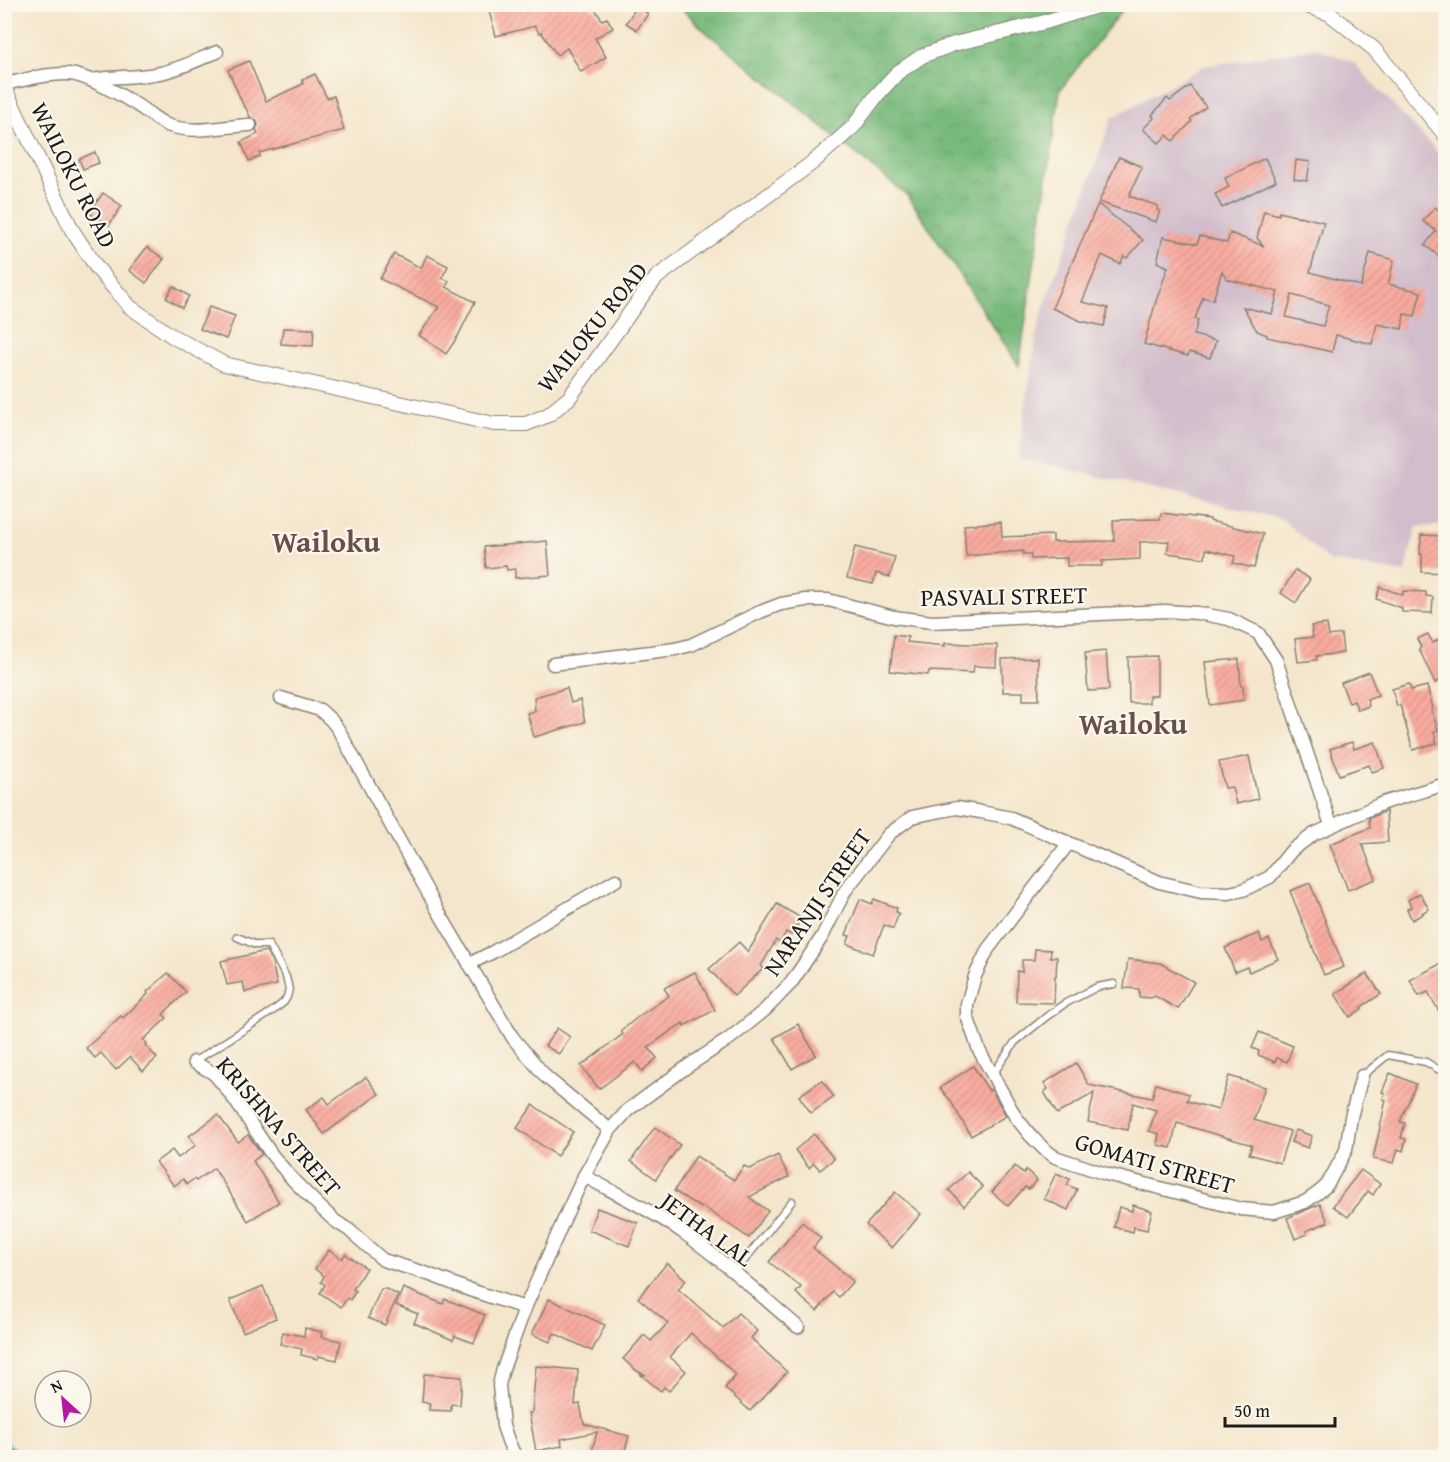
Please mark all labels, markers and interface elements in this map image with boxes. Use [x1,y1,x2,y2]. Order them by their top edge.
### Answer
street label: WAILOKU ROAD [22,96,126,254]
street label: WAILOKU ROAD [528,254,656,400]
district label: Wailoku [272,519,381,563]
street label: PASVALI STREET [920,577,1088,615]
district label: Wailoku [1079,701,1188,745]
street label: NARANJI STREET [755,821,879,983]
street label: KRISHNA STREET [208,1048,350,1204]
street label: GOMATI STREET [1071,1123,1239,1203]
street label: JETHA LAL [651,1182,761,1275]
north arrow [33,1369,93,1429]
text: N [46,1372,67,1399]
scale bar [1225,1390,1334,1428]
text: 50 m [1234,1397,1270,1424]

